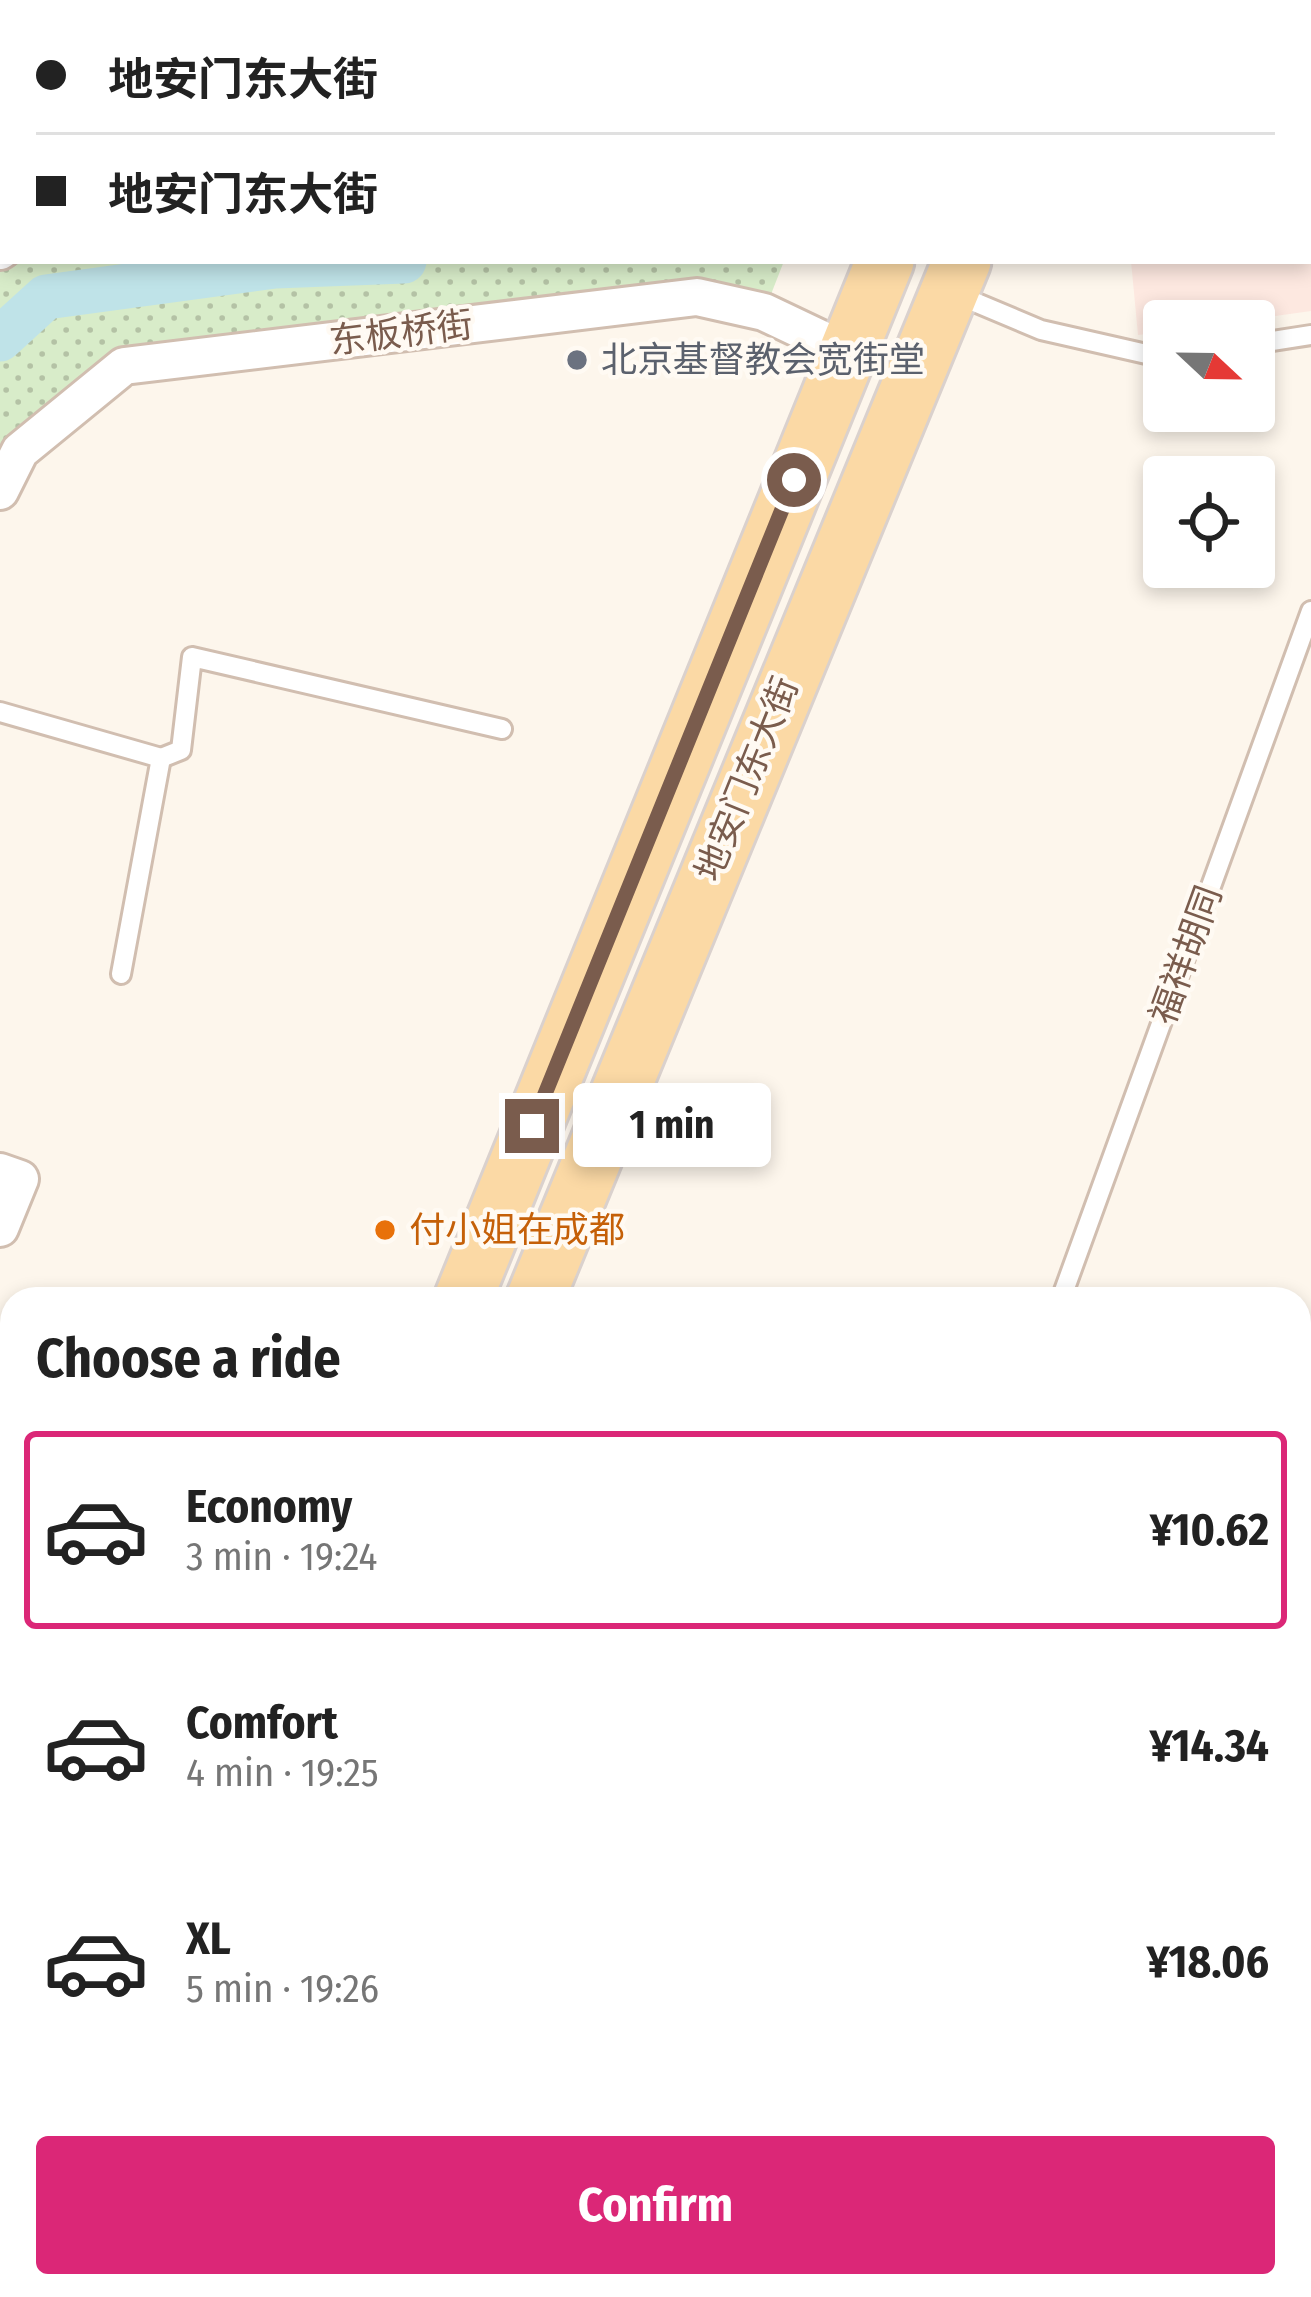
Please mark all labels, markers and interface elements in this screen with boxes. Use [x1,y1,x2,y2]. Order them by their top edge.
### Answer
text: 地安门东大街 [108,53,378,107]
text: 地安门东大街 [108,168,378,222]
north arrow [1143,300,1275,432]
map controls [1143,300,1275,588]
street label: 东板桥街 [327,302,475,364]
place label: 北京基督教会宽街堂 [601,338,925,382]
marker: 北京基督教会宽街堂 [564,347,590,373]
route start [767,453,821,507]
button: locate [1143,456,1275,588]
street label: 地安门东大街 [686,671,808,887]
street label: 福祥胡同 [1141,880,1231,1030]
callout: 1 min [574,1084,772,1168]
route end [505,1099,559,1153]
text: 1 min [630,1102,714,1148]
place label: 付小姐在成都 [409,1208,625,1252]
marker: 付小姐在成都 [372,1217,398,1243]
text: Choose a ride [36,1327,341,1391]
icon: car [42,1476,150,1584]
text: Economy [186,1480,352,1534]
text: ¥10.62 [1150,1503,1269,1557]
text: 3 min · 19:24 [186,1534,377,1580]
icon: car [42,1692,150,1800]
text: Comfort [186,1696,338,1750]
text: ¥14.34 [1150,1719,1269,1773]
text: 4 min · 19:25 [186,1750,379,1796]
icon: car [42,1908,150,2016]
text: XL [186,1912,231,1966]
text: ¥18.06 [1147,1935,1269,1989]
text: 5 min · 19:26 [186,1966,379,2012]
button: Confirm [36,2136,1275,2274]

